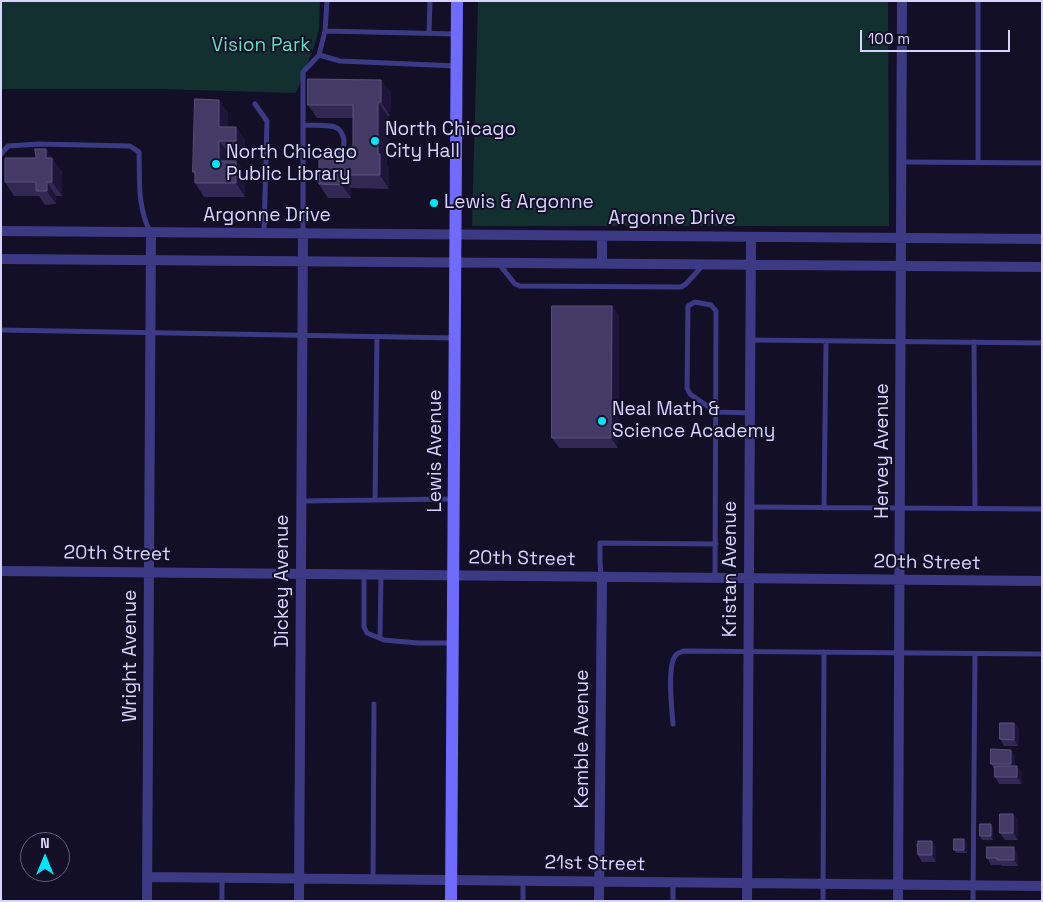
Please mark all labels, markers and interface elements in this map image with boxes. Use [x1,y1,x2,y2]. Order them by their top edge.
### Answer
scale bar [863,20,1013,52]
text: 100 m [868,29,910,48]
park label: Vision Park [212,35,310,57]
place label: North Chicago City Hall [385,119,516,163]
marker: North Chicago City Hall [369,135,381,147]
place label: North Chicago Public Library [226,142,357,186]
marker: North Chicago Public Library [210,158,222,170]
place label: Lewis & Argonne [444,192,594,214]
marker: Lewis & Argonne [428,197,440,209]
street label: Argonne Drive [203,205,331,227]
street label: Argonne Drive [608,208,736,230]
street label: Hervey Avenue [872,383,894,519]
street label: Lewis Avenue [425,389,447,513]
place label: Neal Math & Science Academy [612,399,775,443]
marker: Neal Math & Science Academy [596,415,608,427]
street label: Kristan Avenue [720,501,742,637]
street label: Dickey Avenue [272,514,294,648]
street label: 20th Street [63,542,171,566]
street label: 20th Street [468,547,576,571]
street label: 20th Street [873,551,981,575]
street label: Wright Avenue [120,590,142,722]
street label: Kemble Avenue [572,670,594,808]
north arrow [20,832,70,882]
text: N [40,834,50,852]
street label: 21st Street [544,852,646,876]

